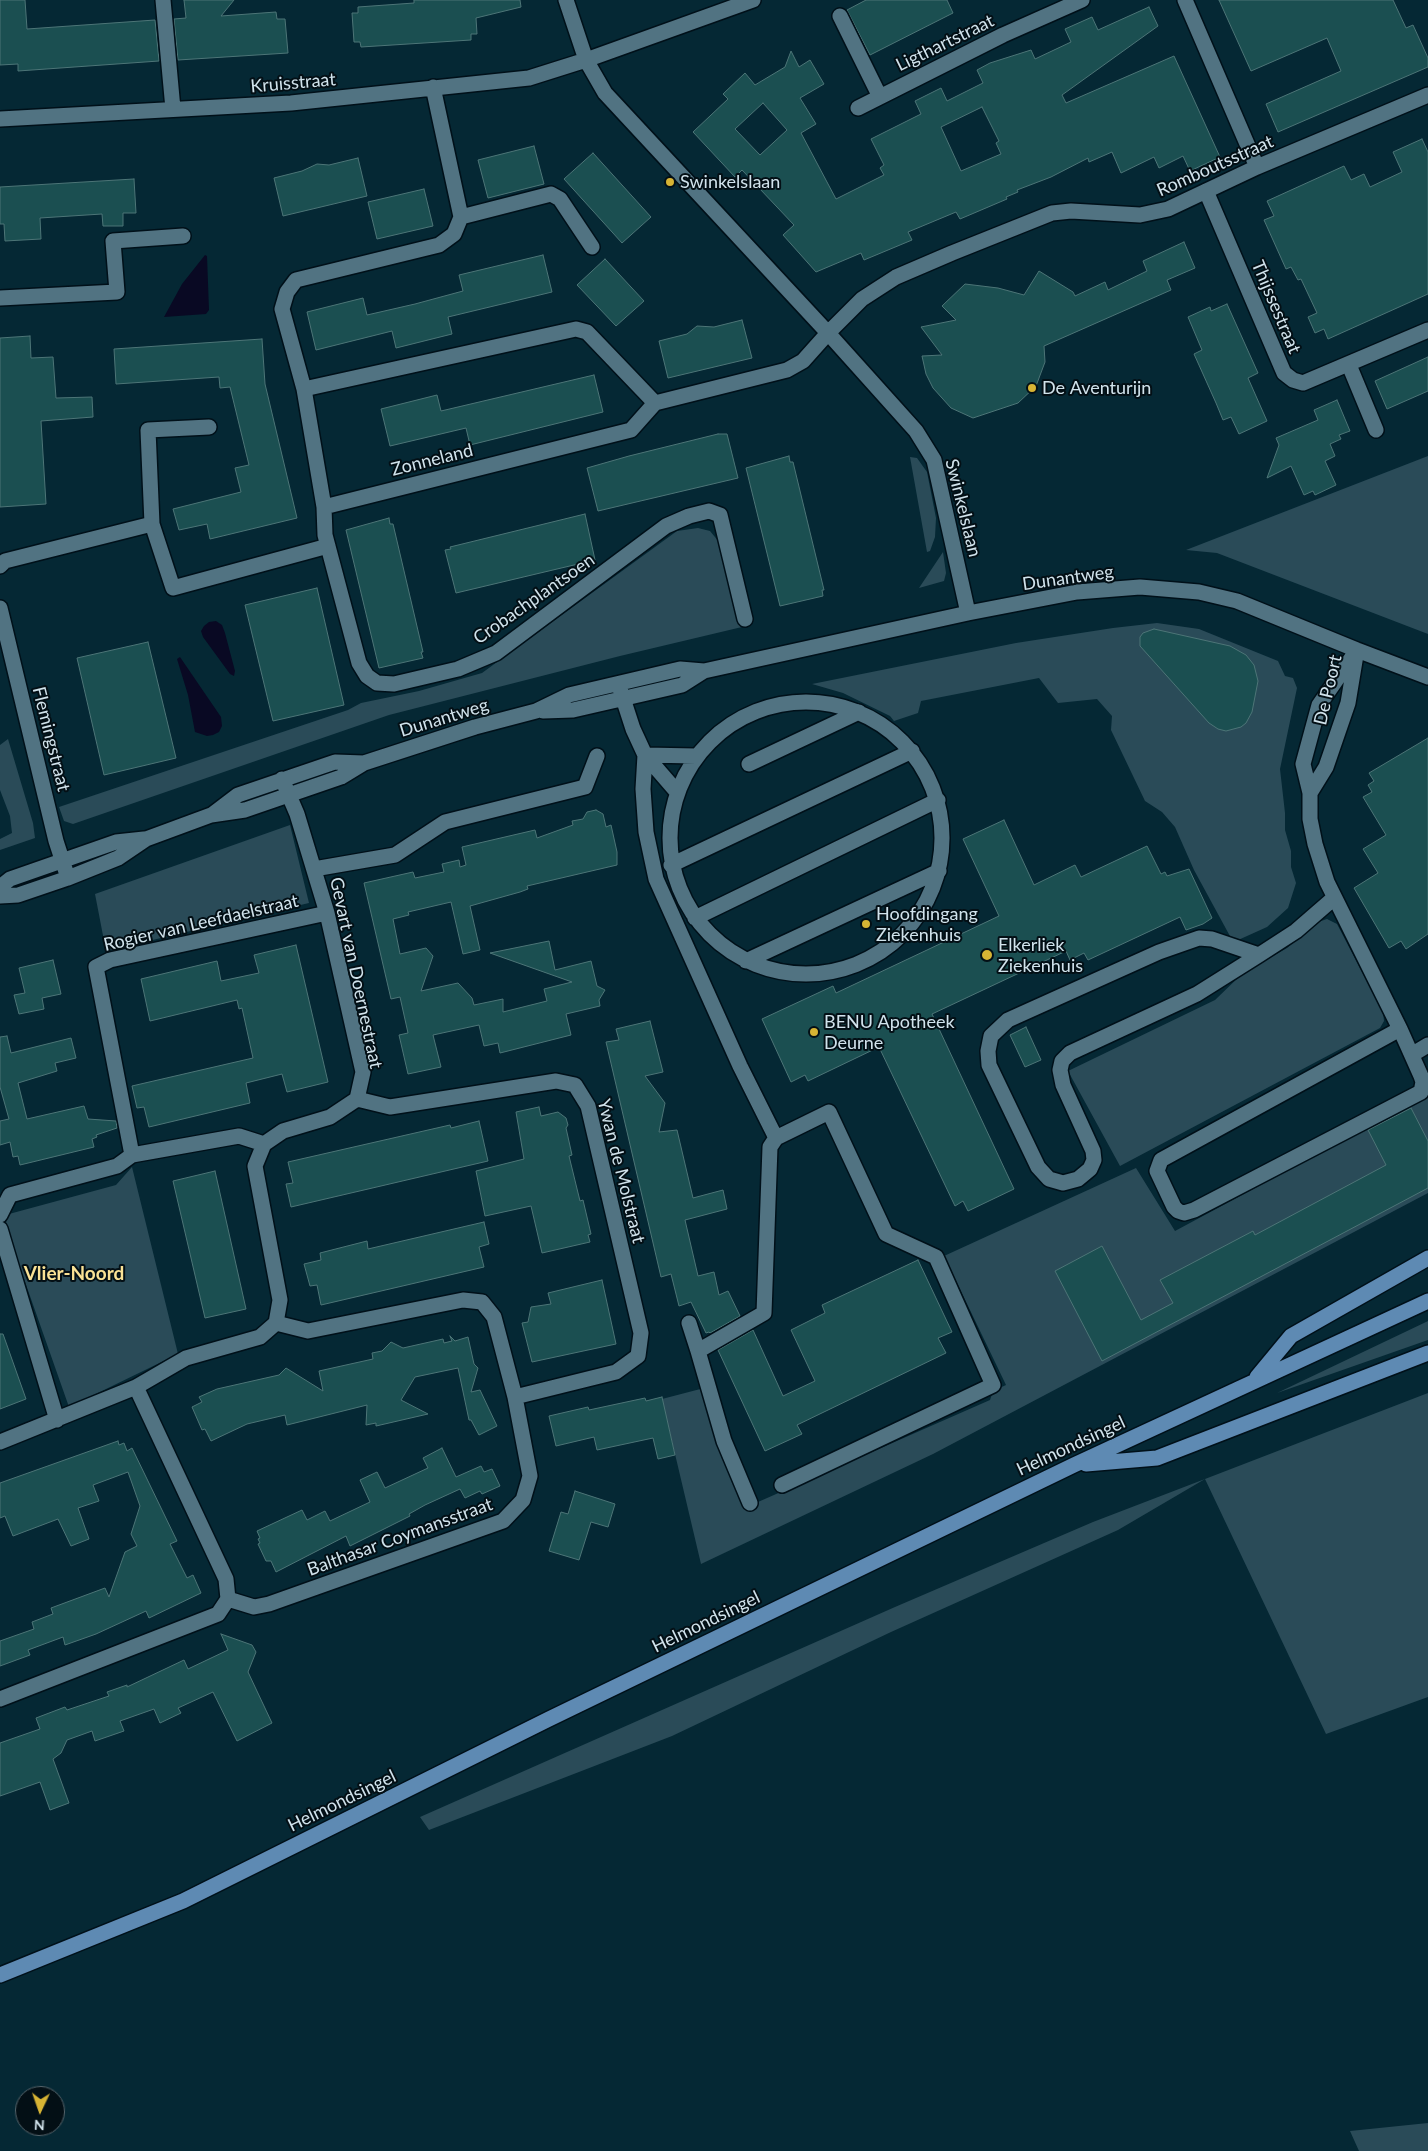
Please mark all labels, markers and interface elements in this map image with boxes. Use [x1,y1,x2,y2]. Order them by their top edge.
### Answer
street label: Ligthartstraat [893,10,997,76]
street label: Kruisstraat [249,69,337,97]
street label: Romboutsstraat [1153,131,1277,201]
place label: Swinkelslaan [680,171,780,193]
marker: Swinkelslaan [664,176,676,188]
street label: Thijssestraat [1247,257,1305,357]
place label: De Aventurijn [1042,377,1151,399]
marker: De Aventurijn [1026,382,1038,394]
street label: Zonneland [389,439,475,481]
street label: Swinkelslaan [940,457,986,559]
street label: Crobachplantsoen [469,549,599,649]
street label: Dunantweg [1021,561,1115,595]
street label: De Poort [1309,653,1347,727]
street label: Flemingstraat [28,684,74,794]
street label: Dunantweg [397,694,491,742]
street label: Gevart van Doernestraat [325,875,387,1071]
street label: Rogier van Leefdaelstraat [102,890,300,956]
place label: Hoofdingang Ziekenhuis [876,903,978,946]
marker: Hoofdingang Ziekenhuis [860,918,872,930]
place label: Elkerliek Ziekenhuis [998,934,1083,976]
marker: Elkerliek Ziekenhuis [980,948,994,962]
place label: BENU Apotheek Deurne [824,1011,955,1054]
marker: BENU Apotheek Deurne [808,1026,820,1038]
street label: Ywan de Molstraat [593,1097,649,1245]
district label: Vlier-Noord [24,1263,124,1285]
street label: Helmondsingel [1013,1411,1129,1481]
street label: Balthasar Coymansstraat [304,1493,496,1581]
street label: Helmondsingel [648,1587,764,1657]
street label: Helmondsingel [284,1766,400,1836]
north arrow [15,2086,65,2136]
text: N [33,2117,45,2134]

